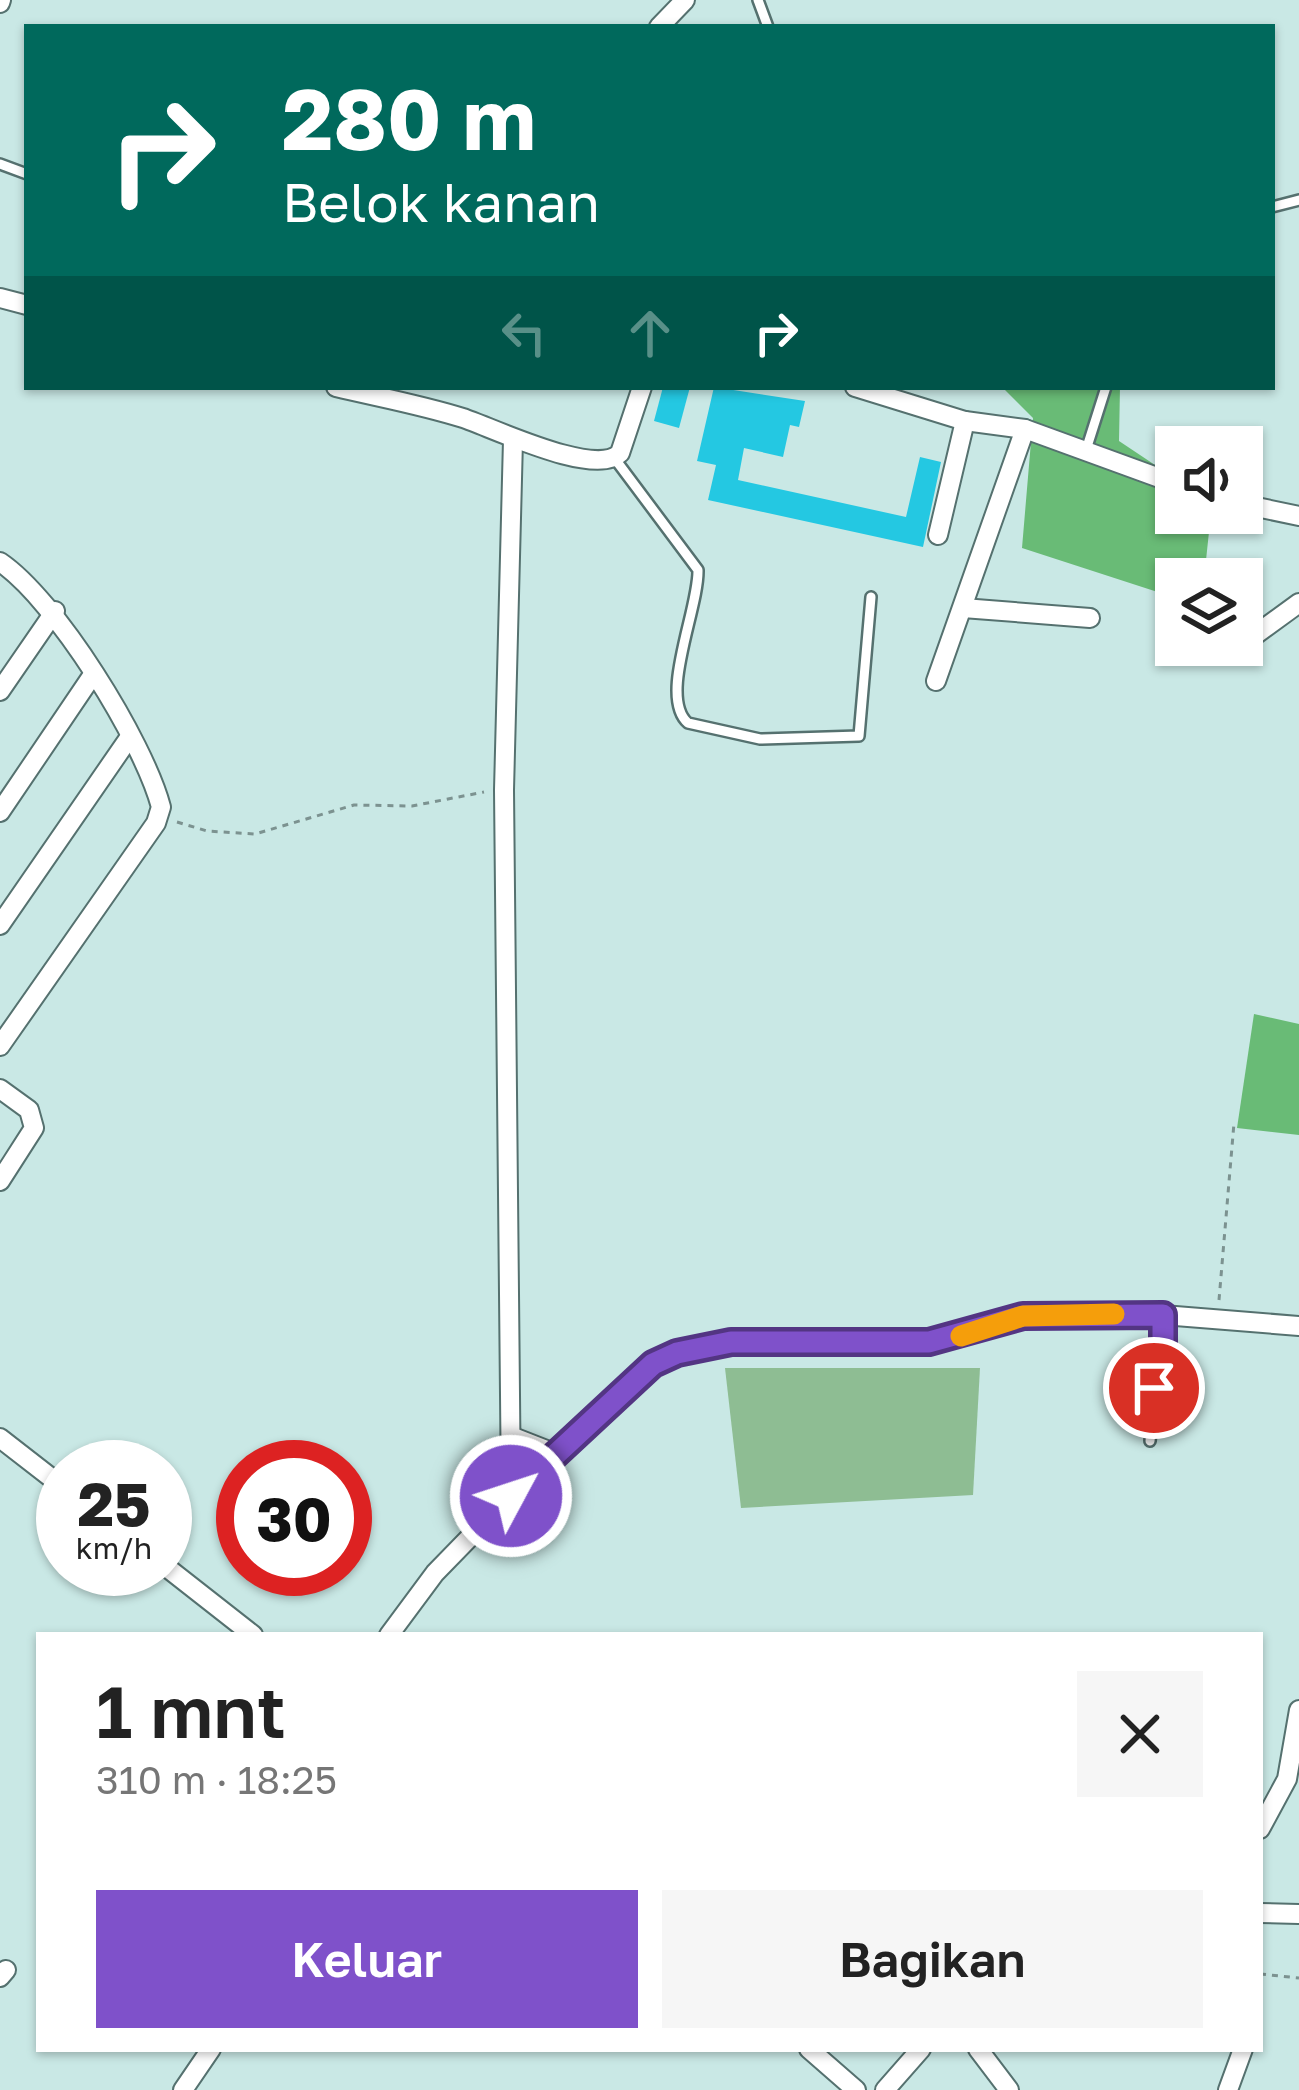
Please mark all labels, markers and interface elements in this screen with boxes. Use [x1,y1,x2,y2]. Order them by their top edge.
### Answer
text: 280 m [282,68,536,168]
icon: right [84,72,240,228]
text: Belok kanan [282,169,600,234]
icon: left [491,300,557,366]
icon: ahead [617,300,683,366]
icon: right [743,300,809,366]
map controls [1155,426,1263,666]
button: sound [1155,426,1263,534]
button: layers [1155,558,1263,666]
pin [1103,1337,1205,1439]
icon: arrive [1121,1355,1187,1421]
position arrow [448,1433,574,1559]
speed limit sign: 30 [216,1440,372,1596]
text: 25 [77,1467,151,1539]
text: km/h [76,1530,152,1566]
text: 1 mnt [96,1667,286,1754]
button: close [1077,1671,1203,1797]
text: 310 m · 18:25 [96,1756,337,1803]
button: Keluar [96,1890,638,2028]
button: Bagikan [662,1890,1203,2028]

